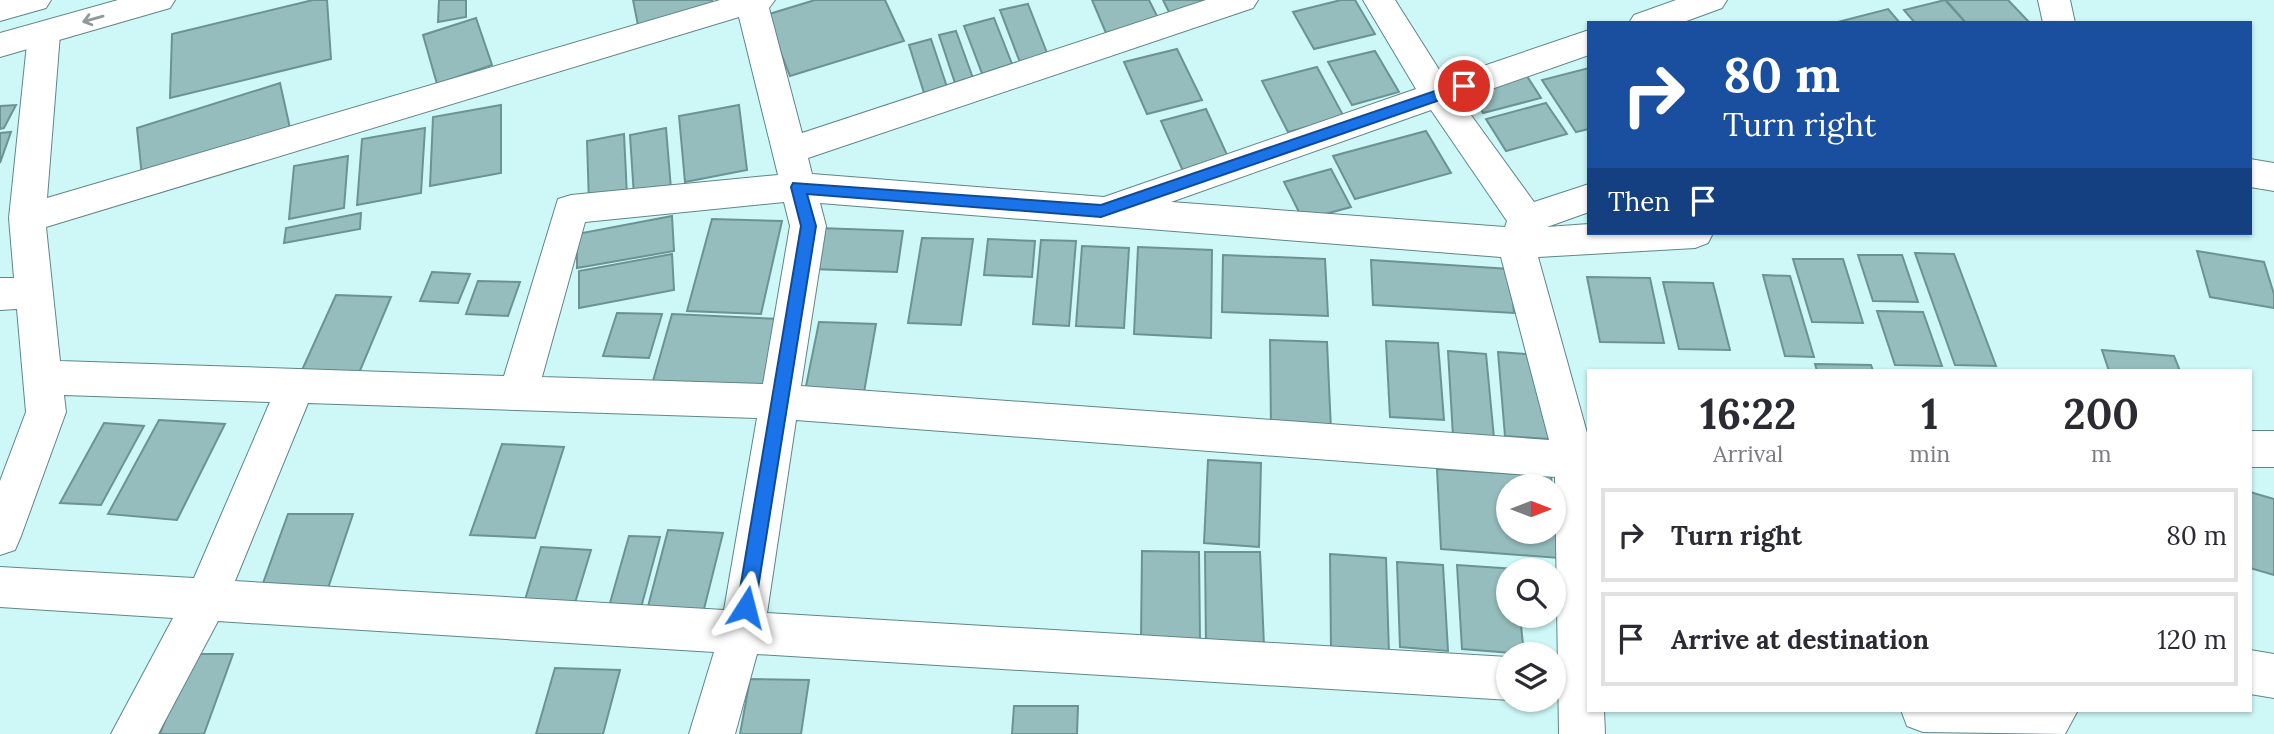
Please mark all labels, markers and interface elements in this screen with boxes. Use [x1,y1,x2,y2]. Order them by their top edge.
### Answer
one-way arrow [82,14,104,27]
text: 80 m [1723,43,1840,105]
icon: right [1608,49,1699,140]
pin [1434,56,1494,116]
icon: arrive [1445,67,1483,105]
text: Turn right [1723,104,1876,145]
icon: arrive [1684,182,1722,220]
text: Then [1608,185,1670,218]
text: 16:22 [1700,387,1796,441]
text: 1 [1921,387,1938,441]
text: 200 [2063,387,2139,441]
text: Arrival [1713,439,1783,468]
text: min [1909,439,1950,468]
text: m [2091,439,2111,468]
north arrow [1496,474,1566,544]
map controls [1496,474,1566,712]
icon: right [1612,516,1650,554]
text: Turn right [1671,519,1802,552]
text: 80 m [2166,519,2227,552]
button: search [1496,558,1566,628]
position arrow [709,570,783,644]
icon: arrive [1612,620,1650,658]
text: Arrive at destination [1671,623,1929,656]
text: 120 m [2157,623,2227,656]
button: layers [1496,642,1566,712]

